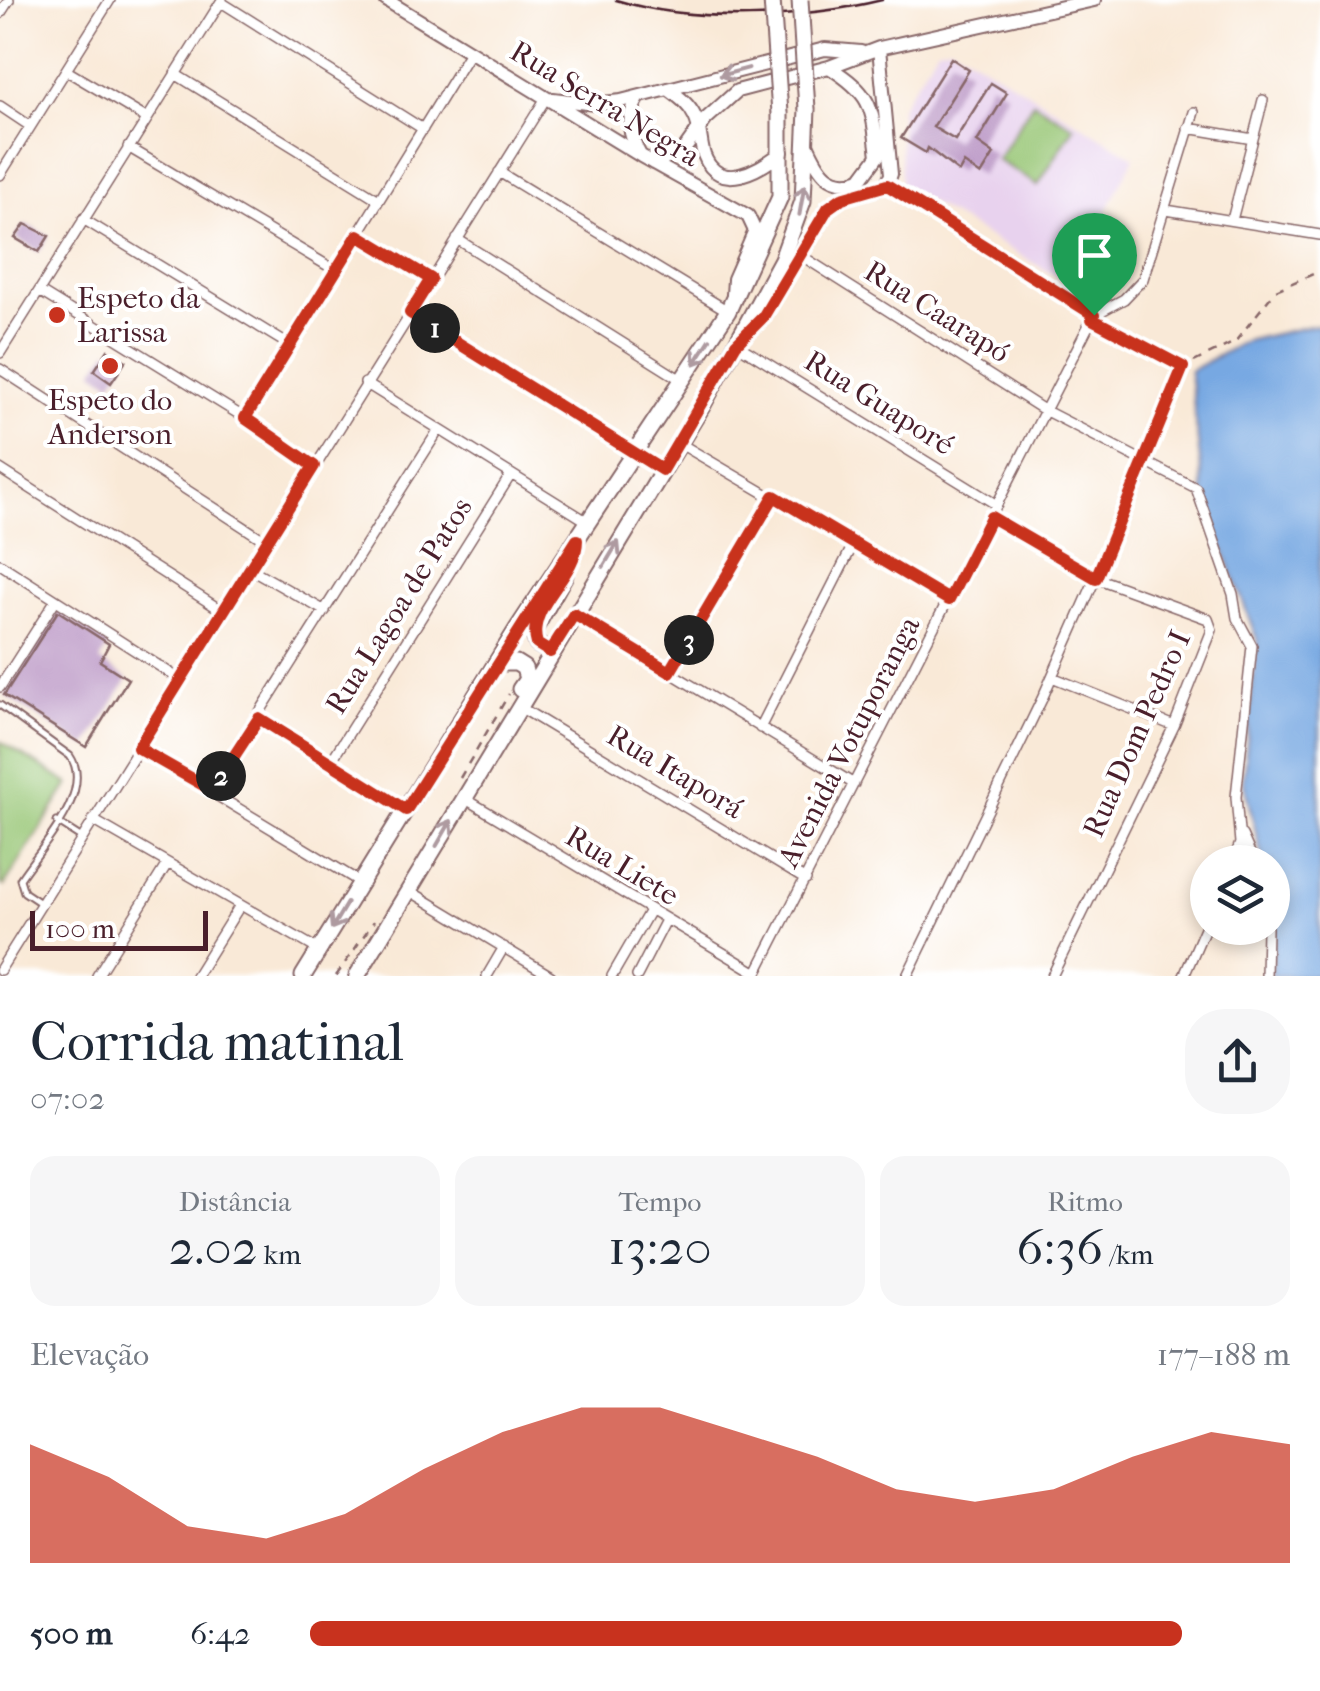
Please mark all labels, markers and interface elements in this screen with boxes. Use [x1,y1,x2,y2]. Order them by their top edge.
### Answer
street label: Rua Serra Negra [504,34,707,175]
one-way arrow [719,63,750,82]
one-way arrow [793,184,812,217]
pin [1052,213,1137,316]
icon: arrive [1067,228,1122,283]
street label: Rua Caarapó [858,254,1016,370]
place label: Espeto da Larissa [77,281,201,350]
pin: 1 [410,303,460,353]
marker: Espeto da Larissa [46,304,68,326]
text: 1 [430,311,440,344]
one-way arrow [692,337,713,365]
street label: Rua Guaporé [798,343,960,463]
marker: Espeto do Anderson [99,355,121,377]
place label: Espeto do Anderson [47,383,173,452]
street label: Rua Lagoa de Patos [318,491,480,721]
one-way arrow [600,540,621,569]
street label: Avenida Votuporanga [770,610,928,874]
pin: 3 [664,615,714,665]
text: 3 [683,623,695,656]
street label: Rua Dom Pedro I [1076,625,1198,843]
street label: Rua Itaporá [601,718,750,827]
pin: 2 [196,751,246,801]
text: 2 [214,759,228,792]
one-way arrow [434,819,454,848]
street label: Rua Liete [559,819,685,913]
map controls [1190,845,1290,945]
button: layers [1190,845,1290,945]
one-way arrow [329,901,349,930]
scale bar [30,906,208,950]
text: 100 m [45,912,115,945]
button: share [1185,1009,1290,1114]
text: Corrida matinal [30,1010,404,1074]
text: 07:02 [30,1080,105,1117]
text: Distância [179,1185,291,1218]
text: Tempo [618,1185,702,1218]
text: Ritmo [1047,1185,1123,1218]
text: 2.02 [169,1218,257,1277]
text: 13:20 [608,1218,712,1277]
text: 6:36 [1016,1218,1103,1277]
text: km [257,1238,301,1271]
text: /km [1103,1238,1154,1271]
text: Elevação [30,1336,149,1373]
text: 177–188 m [1157,1336,1290,1373]
text: 500 m [30,1615,113,1652]
text: 6:42 [190,1615,250,1652]

